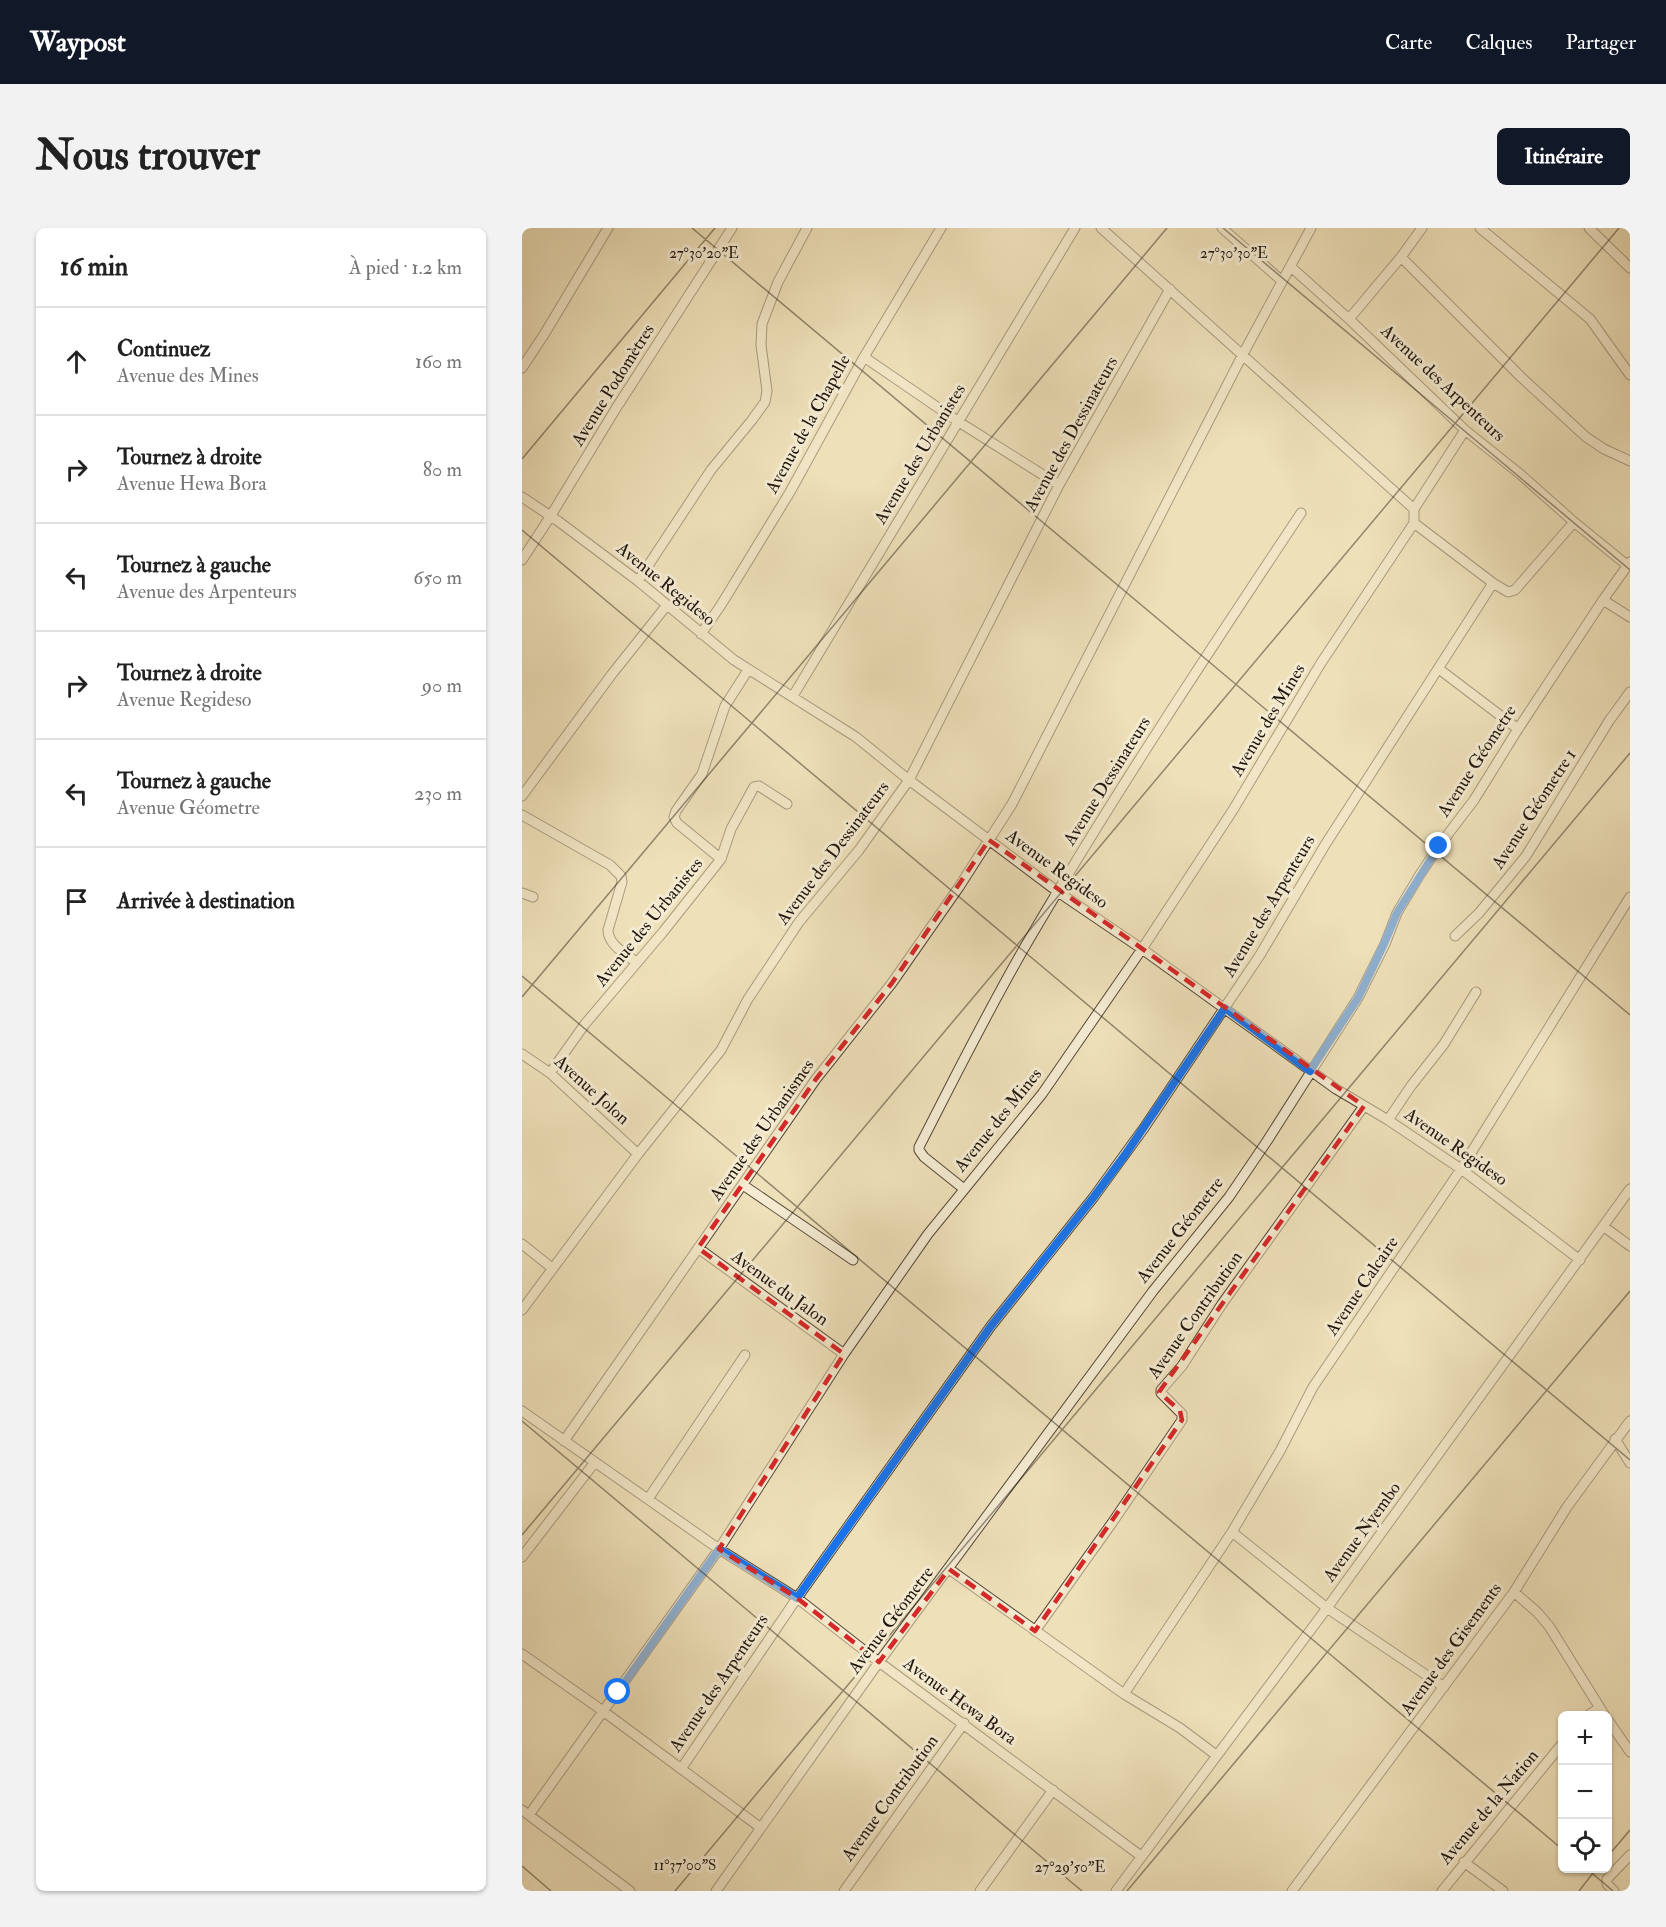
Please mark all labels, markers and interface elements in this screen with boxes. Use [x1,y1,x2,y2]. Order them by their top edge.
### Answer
text: Waypost [30,25,126,60]
text: Carte [1385,29,1432,56]
text: Calques [1465,29,1532,56]
text: Partager [1565,29,1636,56]
button: Itinéraire [1497,128,1630,185]
text: Nous trouver [36,130,260,182]
text: 27°30'20"E [669,244,739,263]
text: 27°30'30"E [1200,244,1268,263]
text: 16 min [60,251,128,283]
text: À pied · 1.2 km [349,255,462,280]
street label: Avenue des Arpenteurs [1375,319,1510,447]
street label: Avenue Podomètres [566,320,660,451]
text: Continuez [117,335,210,363]
icon: ahead [60,345,93,378]
text: 160 m [415,349,462,374]
street label: Avenue de la Chapelle [760,350,856,498]
street label: Avenue des Dessinateurs [1018,352,1123,516]
text: Avenue des Mines [117,363,259,388]
street label: Avenue des Urbanistes [869,380,971,529]
text: Tournez à droite [117,443,262,471]
icon: right [60,453,93,486]
text: 80 m [423,457,462,482]
text: Avenue Hewa Bora [117,471,267,496]
street label: Avenue Regideso [611,536,720,631]
text: Tournez à gauche [117,551,271,579]
icon: left [60,561,93,594]
text: 650 m [413,565,462,590]
text: Avenue des Arpenteurs [117,579,297,604]
text: Tournez à droite [117,659,262,687]
street label: Avenue des Mines [1225,659,1311,781]
icon: right [60,669,93,702]
text: 90 m [422,673,462,698]
text: Avenue Regideso [117,687,251,712]
street label: Avenue Géometre [1432,700,1522,822]
street label: Avenue Dessinateurs [1058,712,1156,850]
street label: Avenue Géometre 1 [1486,745,1581,874]
text: Tournez à gauche [117,767,271,795]
icon: left [60,777,93,810]
street label: Avenue des Dessinateurs [771,777,894,930]
text: 230 m [414,781,462,806]
text: Avenue Géometre [117,795,260,820]
street label: Avenue Regideso [1000,824,1113,914]
street label: Avenue des Arpenteurs [1217,831,1321,982]
route end [1425,832,1451,858]
street label: Avenue des Urbanistes [589,853,708,992]
icon: arrive [60,885,93,918]
text: Arrivée à destination [117,887,295,915]
street label: Avenue Jolon [549,1049,635,1130]
street label: Avenue des Urbanismes [704,1055,820,1206]
street label: Avenue des Mines [948,1063,1047,1178]
street label: Avenue Regideso [1399,1102,1512,1191]
street label: Avenue Géometre [1131,1172,1229,1289]
street label: Avenue Calcaire [1320,1232,1404,1341]
street label: Avenue du Jalon [726,1244,833,1331]
street label: Avenue Contribution [1142,1247,1248,1384]
street label: Avenue Nyembo [1317,1477,1406,1587]
street label: Avenue Géometre [843,1561,939,1679]
street label: Avenue des Gisements [1395,1578,1507,1721]
street label: Avenue des Arpenteurs [664,1610,774,1757]
street label: Avenue Hewa Bora [898,1651,1022,1750]
route start [604,1678,630,1704]
map controls [1558,1711,1612,1873]
button: + [1558,1711,1612,1765]
street label: Avenue Contribution [836,1730,944,1867]
street label: Avenue de la Nation [1433,1745,1544,1870]
button: − [1558,1765,1612,1819]
button: locate [1558,1819,1612,1873]
text: 11°37'00"S [654,1856,716,1875]
text: 27°29'50"E [1035,1858,1105,1877]

